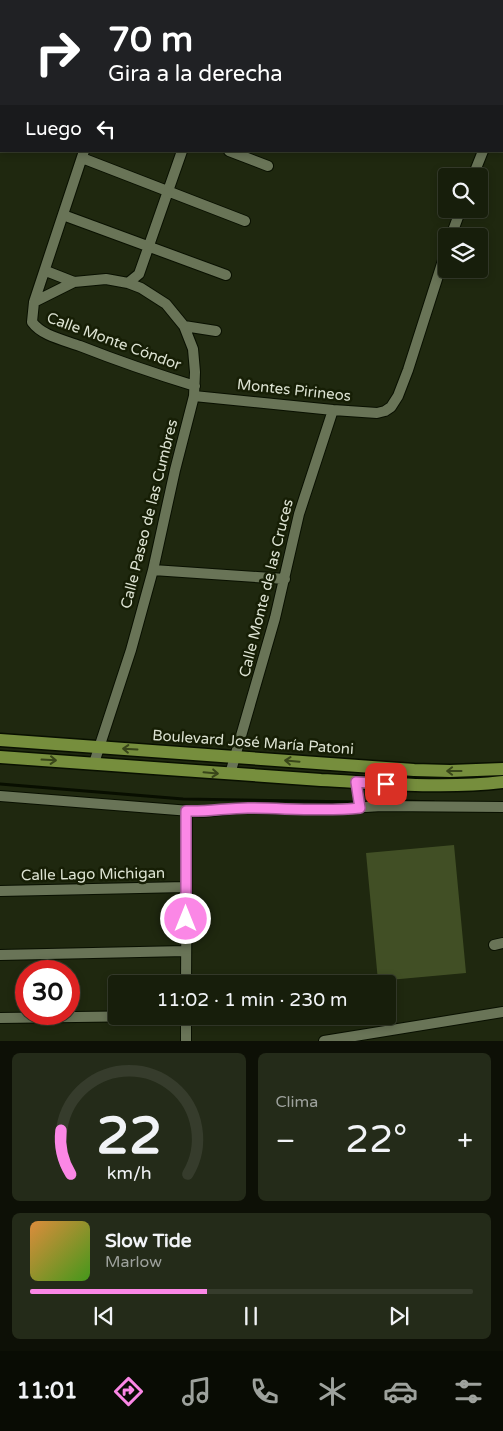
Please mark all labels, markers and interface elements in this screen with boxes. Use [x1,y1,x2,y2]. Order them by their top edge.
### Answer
text: 70 m [108,19,193,61]
icon: right [25,20,90,85]
text: Gira a la derecha [108,61,283,87]
icon: left [92,115,120,143]
text: Luego [25,118,82,140]
map controls [438,168,488,278]
button: search [438,168,488,218]
button: layers [438,228,488,278]
street label: Calle Monte Cóndor [44,308,184,374]
street label: Montes Pirineos [236,375,352,405]
street label: Calle Paseo de las Cumbres [117,417,181,611]
street label: Calle Monte de las Cruces [235,497,297,679]
street label: Boulevard José María Patoni [152,726,354,758]
one-way arrow [122,745,138,754]
one-way arrow [40,756,56,765]
one-way arrow [284,756,300,766]
pin [365,763,407,805]
one-way arrow [447,766,463,776]
one-way arrow [202,768,218,777]
icon: arrive [372,770,400,798]
street label: Calle Lago Michigan [21,864,165,884]
position arrow [159,892,211,944]
speed limit sign: 30 [15,960,80,1025]
text: 11:02 · 1 min · 230 m [156,989,348,1011]
text: Clima [276,1092,318,1112]
text: 22 [96,1105,161,1168]
text: 22° [345,1117,407,1163]
text: − [276,1124,295,1158]
text: + [457,1124,473,1158]
text: km/h [106,1163,151,1184]
text: Slow Tide [105,1230,192,1252]
text: Marlow [105,1252,162,1272]
icon: previous [90,1302,118,1330]
icon: pause [237,1302,265,1330]
icon: next [385,1302,413,1330]
icon: directions [111,1374,146,1409]
icon: music [179,1374,214,1409]
icon: phone [247,1374,282,1409]
icon: climate [315,1374,350,1409]
icon: car [383,1374,418,1409]
icon: filters [451,1374,486,1409]
text: 11:01 [17,1378,78,1404]

